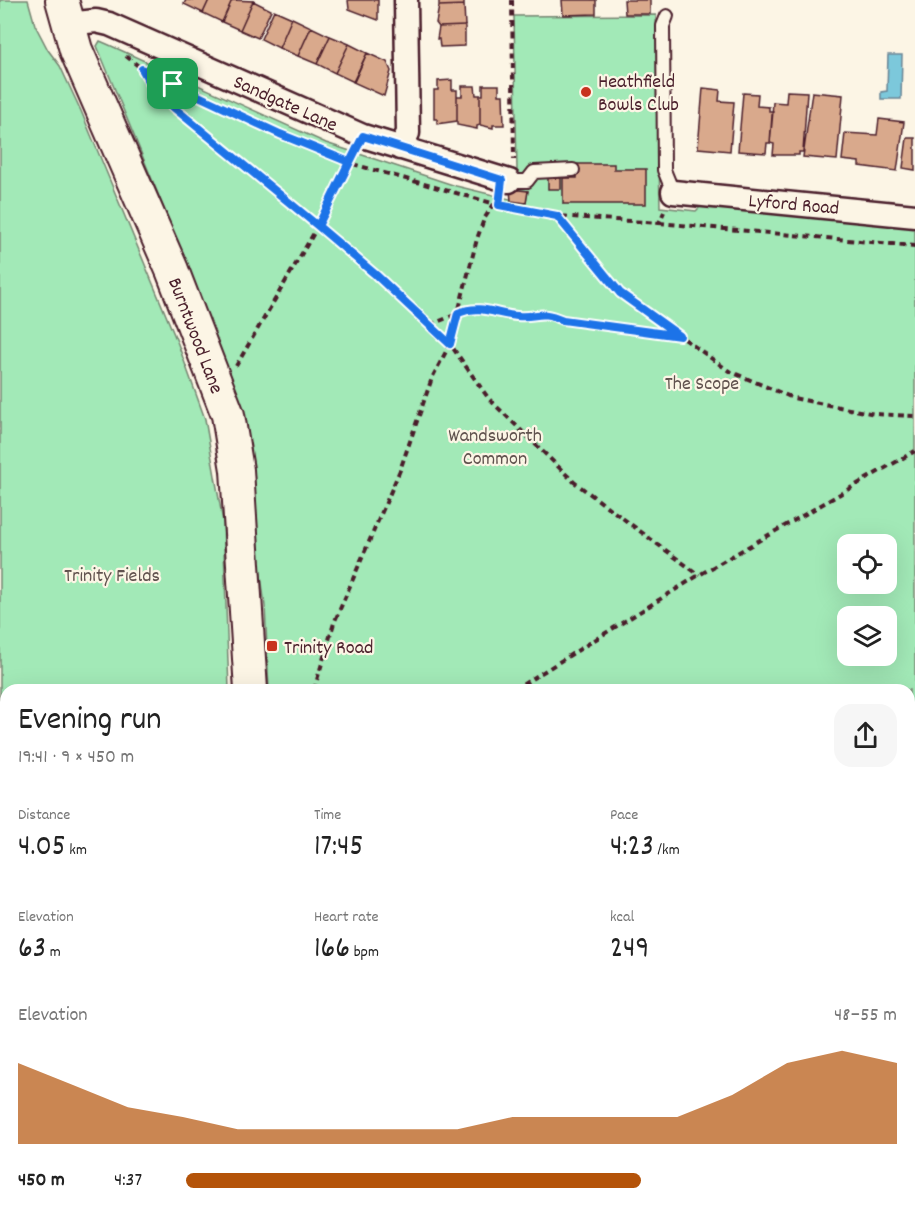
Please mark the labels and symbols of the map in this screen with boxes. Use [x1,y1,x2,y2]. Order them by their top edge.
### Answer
pin [147,58,198,109]
street label: Sandgate Lane [228,69,342,140]
place label: Heathfield Bowls Club [598,69,679,120]
marker: Heathfield Bowls Club [579,85,593,99]
street label: Lyford Road [747,188,840,224]
street label: Burntwood Lane [159,274,229,398]
park label: The Scope [665,371,739,399]
park label: Wandsworth Common [448,423,542,474]
park label: Trinity Fields [64,563,160,591]
place label: Trinity Road [284,635,373,663]
marker: Trinity Road [265,639,279,653]

